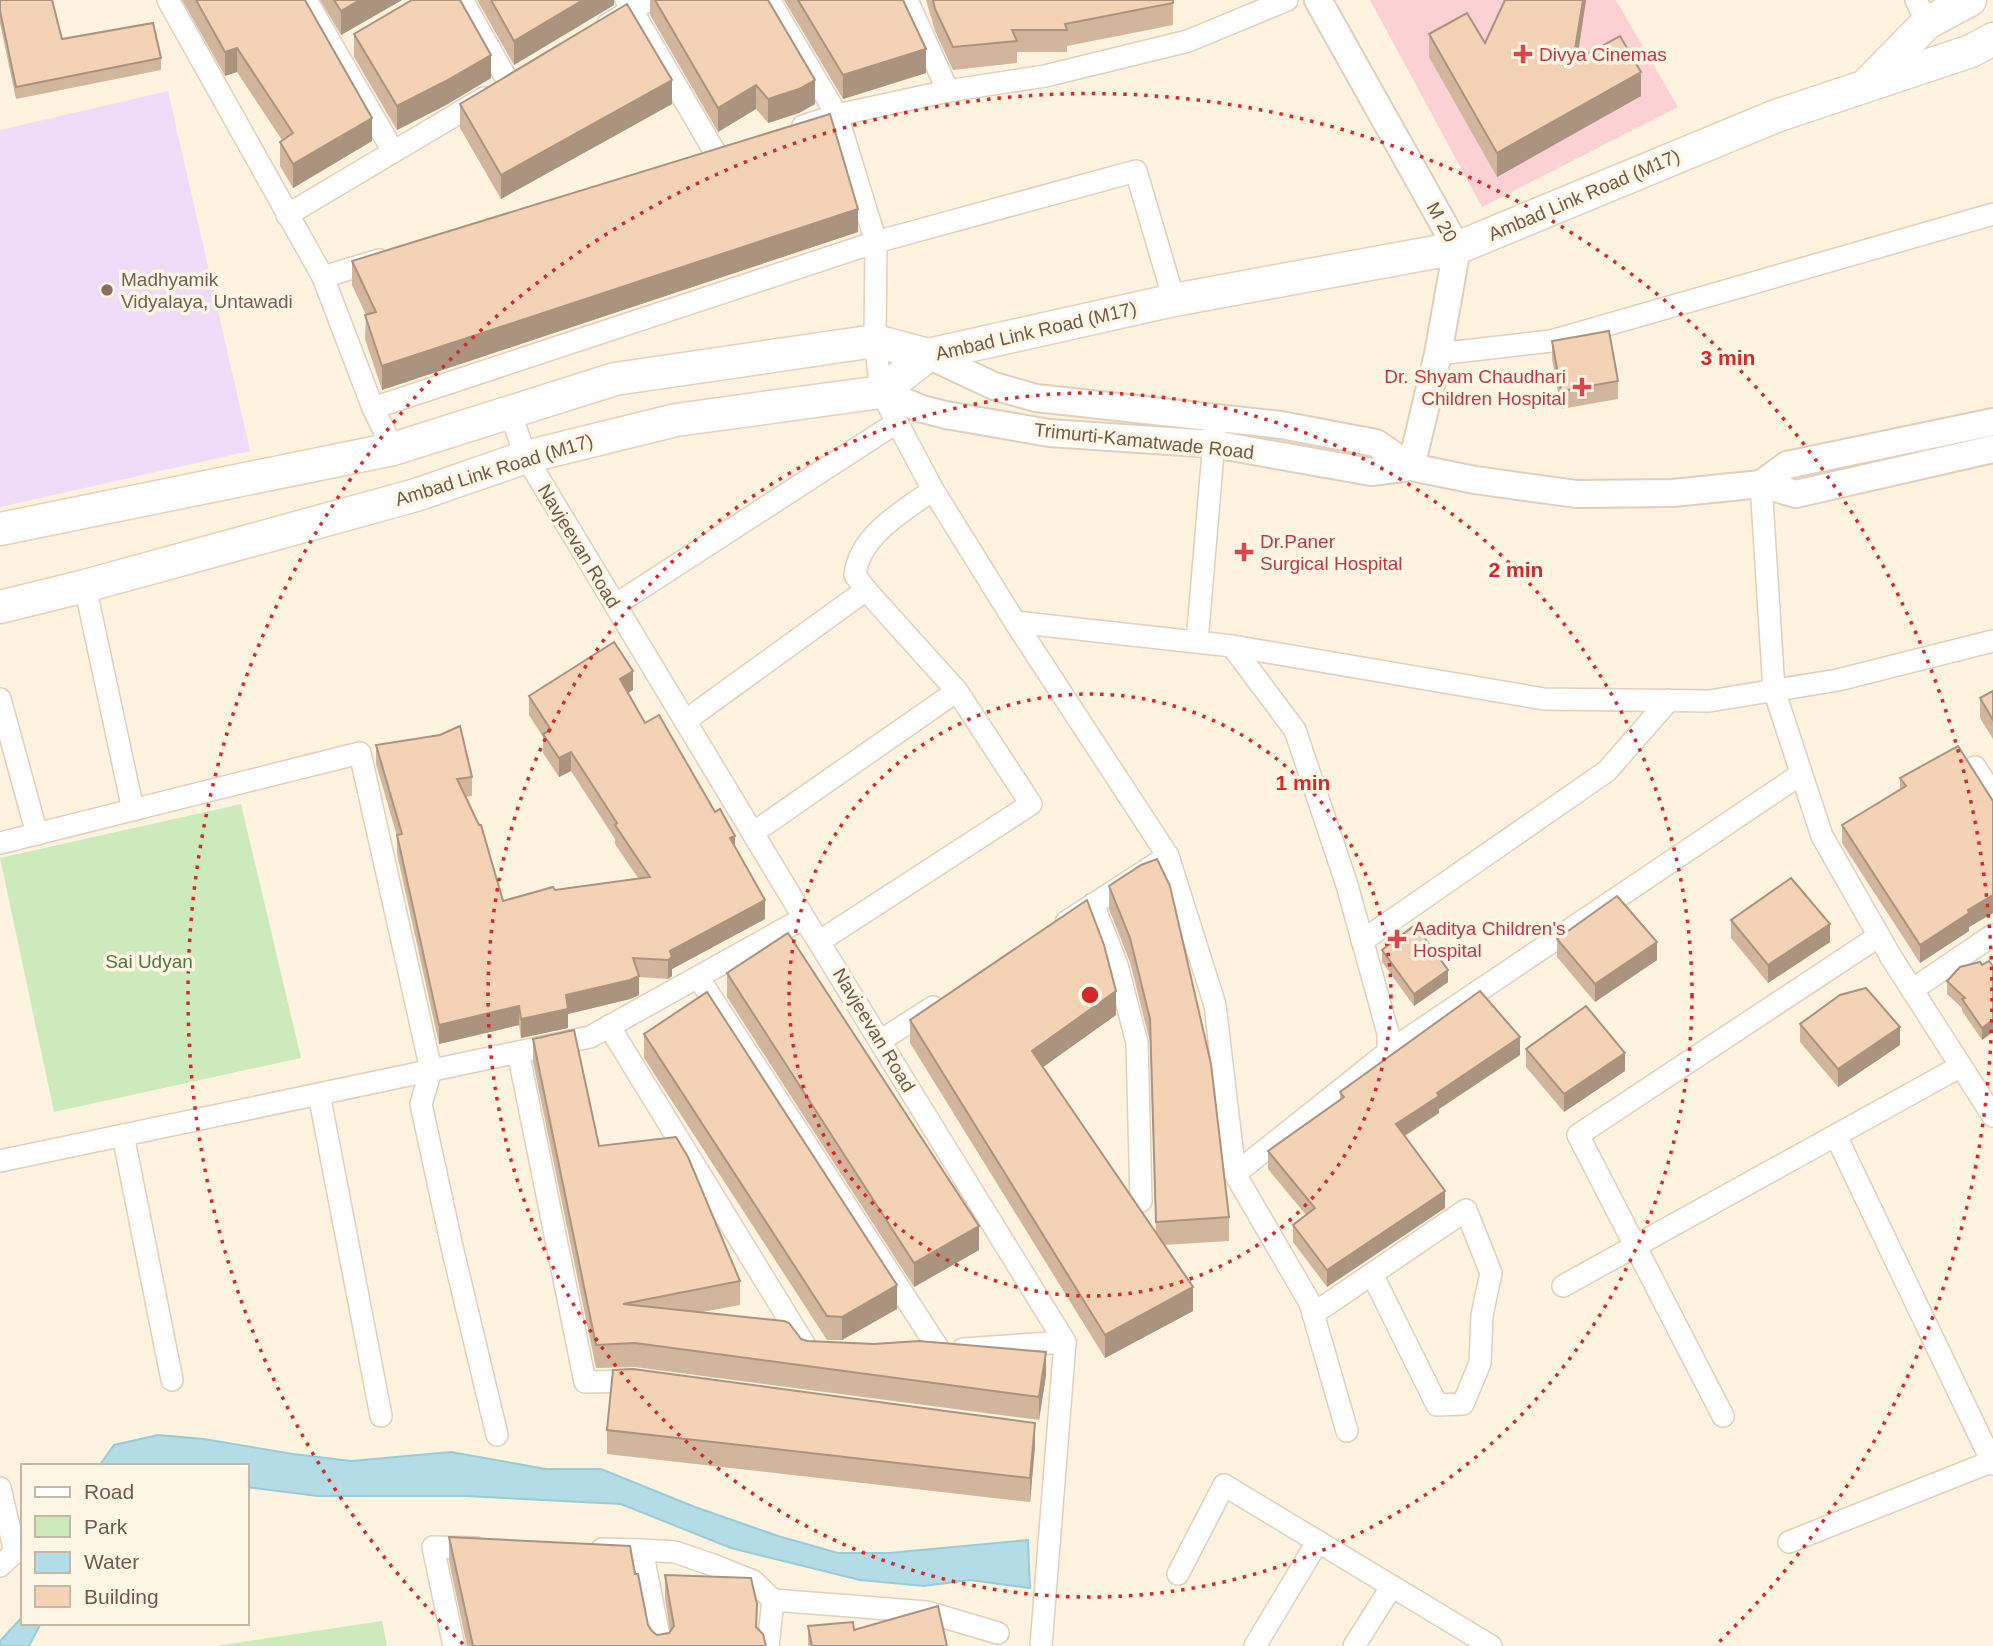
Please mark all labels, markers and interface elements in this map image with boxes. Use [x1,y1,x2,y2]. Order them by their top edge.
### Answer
marker: Divya Cinemas [1513,44,1533,64]
place label: Divya Cinemas [1539,44,1667,65]
street label: Ambad Link Road (M17) [1485,145,1683,245]
street label: M 20 [1423,198,1461,246]
place label: Madhyamik Vidyalaya, Untawadi [121,269,293,312]
marker: Madhyamik Vidyalaya, Untawadi [99,282,115,298]
street label: Ambad Link Road (M17) [933,298,1139,364]
text: 3 min [1701,346,1755,369]
place label: Dr. Shyam Chaudhari Children Hospital [1384,366,1566,409]
marker: Dr. Shyam Chaudhari Children Hospital [1572,377,1592,397]
street label: Trimurti-Kamatwade Road [1033,419,1255,463]
street label: Ambad Link Road (M17) [392,430,596,510]
street label: Navjeevan Road [534,480,624,612]
place label: Dr.Paner Surgical Hospital [1260,531,1403,574]
marker: Dr.Paner Surgical Hospital [1234,542,1254,562]
text: 2 min [1489,558,1543,581]
text: 1 min [1276,771,1330,794]
place label: Aaditya Children's Hospital [1413,918,1566,961]
marker: Aaditya Children's Hospital [1387,929,1407,949]
park label: Sai Udyan [105,951,193,972]
street label: Navjeevan Road [829,964,919,1096]
centre of rings [1078,983,1102,1007]
legend [21,1464,248,1625]
text: Road [84,1480,134,1503]
text: Park [84,1515,128,1538]
text: Water [84,1550,139,1573]
text: Building [84,1585,159,1608]

